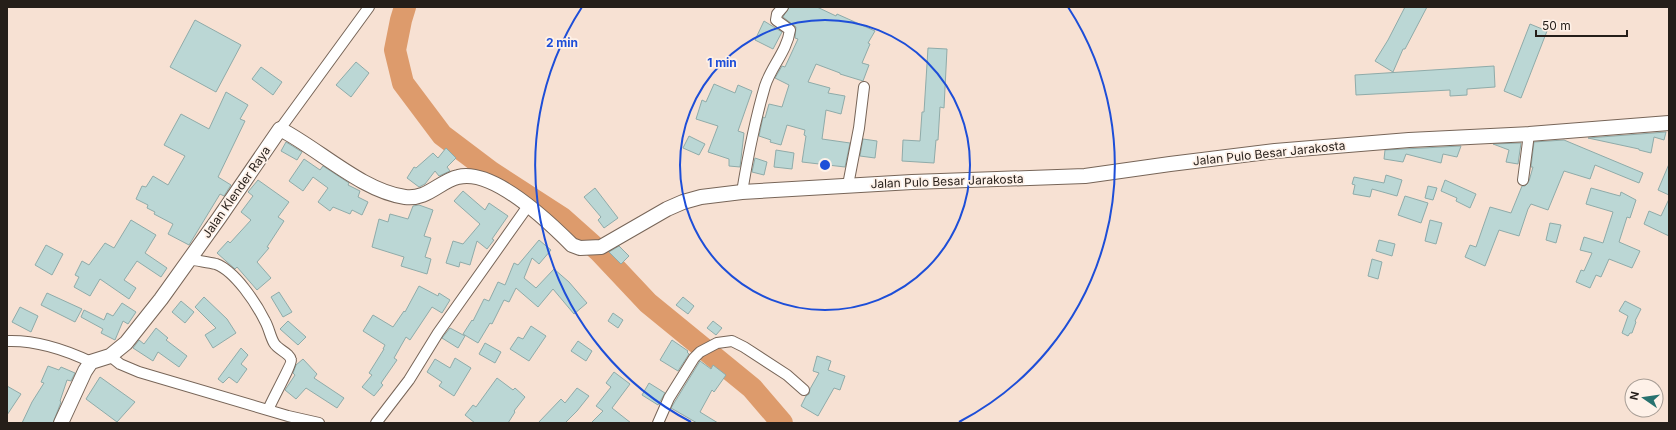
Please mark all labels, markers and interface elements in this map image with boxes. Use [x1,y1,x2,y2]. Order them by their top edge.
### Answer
scale bar [1536,12,1627,38]
text: 50 m [1542,18,1571,33]
text: 2 min [546,35,578,50]
text: 1 min [707,55,737,70]
street label: Jalan Pulo Besar Jarakosta [1192,138,1346,168]
street label: Jalan Klender Raya [199,143,273,241]
centre of rings [818,158,832,172]
street label: Jalan Pulo Besar Jarakosta [870,171,1024,191]
north arrow [1624,378,1664,418]
text: N [1626,390,1642,401]

